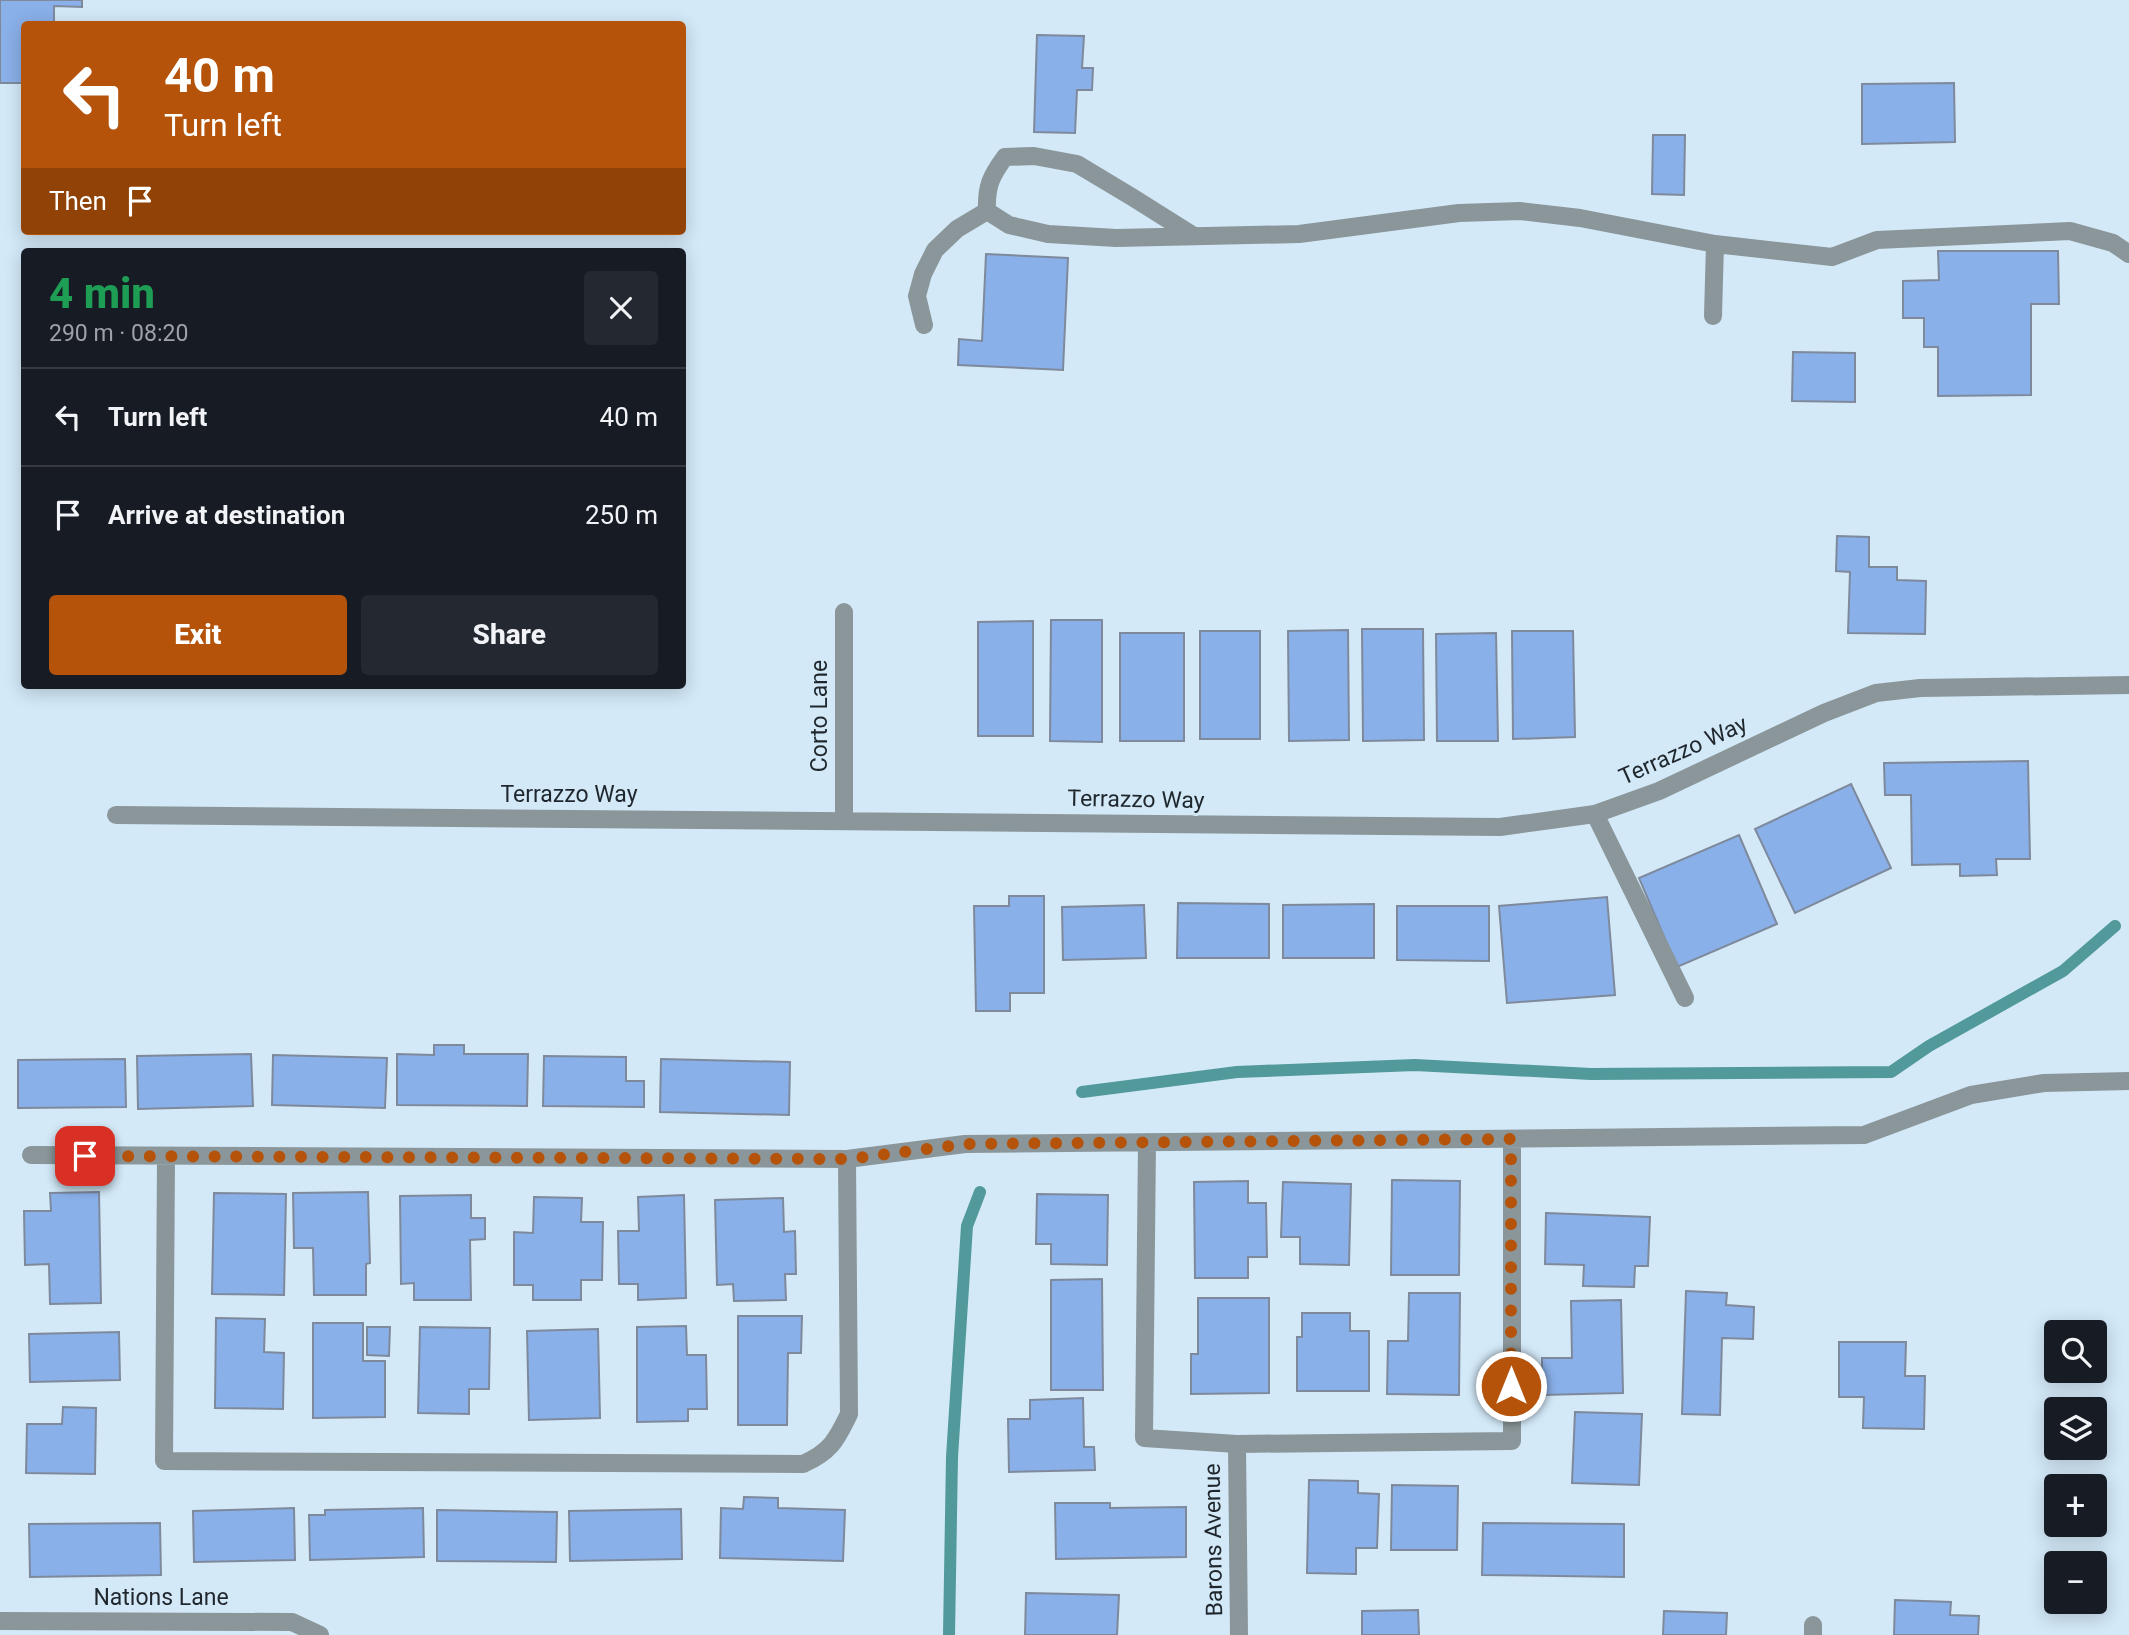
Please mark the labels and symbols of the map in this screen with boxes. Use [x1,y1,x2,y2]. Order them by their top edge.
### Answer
street label: Corto Lane [806,660,833,772]
street label: Terrazzo Way [1615,710,1751,791]
street label: Terrazzo Way [500,781,638,808]
street label: Terrazzo Way [1067,785,1205,814]
pin [55,1126,115,1186]
position arrow [1474,1349,1548,1423]
street label: Barons Avenue [1199,1463,1228,1617]
street label: Nations Lane [93,1584,229,1611]

